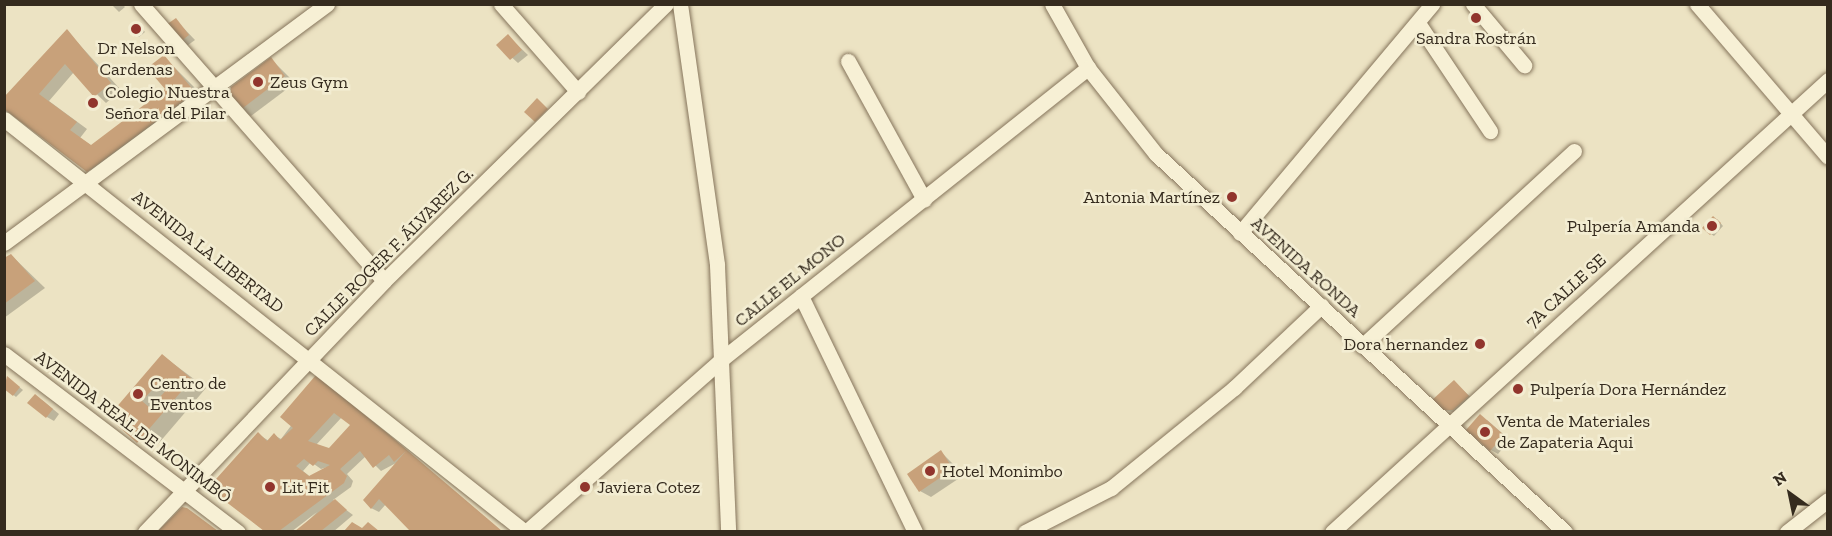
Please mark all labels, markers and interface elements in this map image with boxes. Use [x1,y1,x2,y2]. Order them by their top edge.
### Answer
marker: Sandra Rostrán [1469,11,1483,25]
marker: Dr Nelson Cardenas [129,22,143,36]
place label: Sandra Rostrán [1416,27,1536,49]
place label: Dr Nelson Cardenas [97,38,175,80]
place label: Zeus Gym [270,71,348,93]
marker: Zeus Gym [251,75,265,89]
place label: Colegio Nuestra Señora del Pilar [105,82,230,124]
marker: Colegio Nuestra Señora del Pilar [86,96,100,110]
street label: CALLE ROGER F. ÁLVAREZ G. [300,163,478,341]
street label: AVENIDA LA LIBERTAD [127,186,289,318]
place label: Antonia Martínez [1083,186,1220,208]
marker: Antonia Martínez [1225,190,1239,204]
street label: AVENIDA RONDA [1247,212,1365,322]
place label: Pulpería Amanda [1566,215,1700,237]
marker: Pulpería Amanda [1705,219,1719,233]
street label: CALLE EL MONO [730,229,850,331]
street label: 7A CALLE SE [1521,249,1611,333]
place label: Dora hernandez [1344,333,1468,355]
marker: Dora hernandez [1473,337,1487,351]
street label: AVENIDA REAL DE MONIMBÓ [30,346,236,508]
place label: Centro de Eventos [150,373,226,416]
place label: Pulpería Dora Hernández [1530,378,1726,400]
marker: Pulpería Dora Hernández [1511,382,1525,396]
marker: Centro de Eventos [131,387,145,401]
place label: Venta de Materiales de Zapateria Aqui [1497,411,1650,454]
marker: Venta de Materiales de Zapateria Aqui [1478,425,1492,439]
place label: Hotel Monimbo [942,460,1063,482]
marker: Hotel Monimbo [923,464,937,478]
north arrow [1760,464,1820,524]
text: N [1770,467,1790,490]
place label: Lit Fit [282,476,329,498]
place label: Javiera Cotez [597,476,700,498]
marker: Lit Fit [263,480,277,494]
marker: Javiera Cotez [578,480,592,494]

